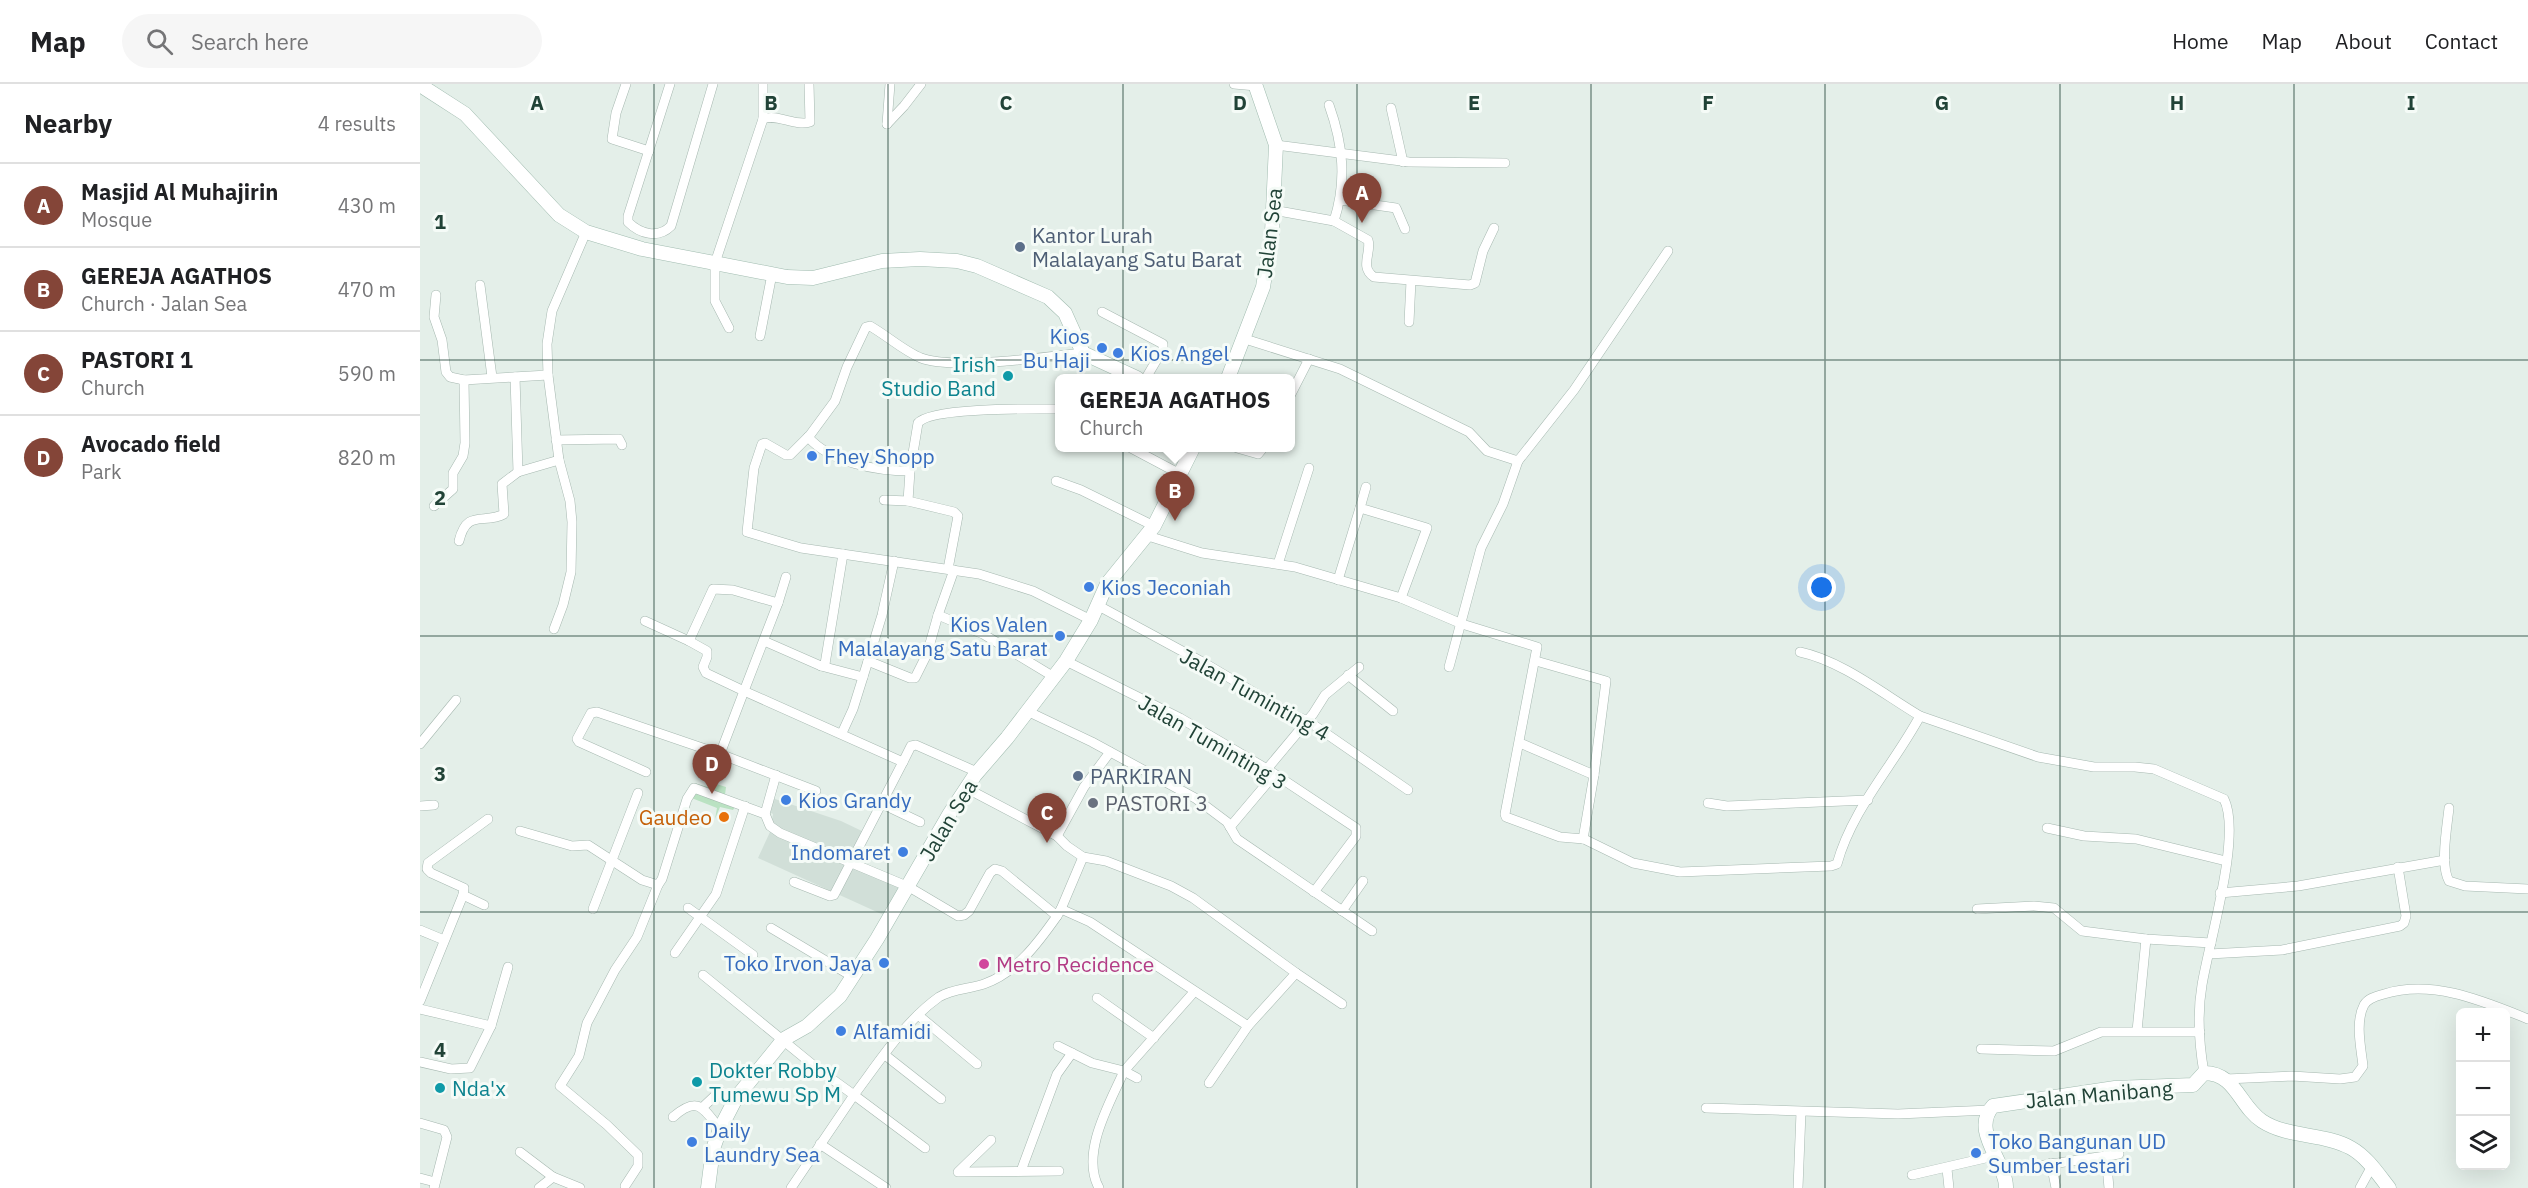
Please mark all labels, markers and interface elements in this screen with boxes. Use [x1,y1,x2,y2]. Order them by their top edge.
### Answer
search box [122,14,542,68]
text: Map [30,23,86,60]
icon: search [143,25,176,58]
text: Search here [191,27,309,56]
text: Home [2172,27,2229,55]
text: Map [2262,27,2302,55]
text: About [2335,27,2392,55]
text: Contact [2425,27,2498,55]
text: A [530,89,544,116]
text: B [764,89,778,116]
text: C [999,89,1013,116]
text: D [1233,89,1247,116]
text: E [1468,89,1480,116]
text: F [1702,89,1714,116]
text: G [1935,89,1949,116]
text: H [2170,89,2184,116]
text: I [2407,89,2415,116]
text: Nearby [24,106,112,140]
text: 4 results [318,110,396,137]
pin: A [1342,174,1382,223]
text: Masjid Al Muhajirin [81,177,278,206]
street label: Jalan Sea [1250,186,1288,280]
text: A [37,192,50,219]
text: 430 m [338,192,396,219]
text: Mosque [81,206,152,233]
text: 1 [434,208,446,235]
place label: Kantor Lurah Malalayang Satu Barat [1032,221,1242,273]
marker: Kantor Lurah Malalayang Satu Barat [1013,240,1027,254]
text: GEREJA AGATHOS [81,261,272,290]
text: B [37,276,50,303]
text: 470 m [338,276,396,303]
text: Church · Jalan Sea [81,290,247,317]
place label: Kios Bu Haji [1023,322,1090,374]
place label: Kios Angel [1130,339,1229,367]
marker: Kios Bu Haji [1095,341,1109,355]
text: PASTORI 1 [81,345,193,374]
marker: Kios Angel [1111,346,1125,360]
place label: Irish Studio Band [881,350,996,402]
text: C [37,360,50,387]
text: 590 m [338,360,396,387]
marker: Irish Studio Band [1001,369,1015,383]
text: Church [81,374,145,401]
popup [1055,374,1295,452]
text: GEREJA AGATHOS [1079,385,1271,414]
text: Church [1079,414,1143,441]
text: Avocado field [81,429,221,458]
place label: Fhey Shopp [824,442,935,470]
text: D [37,444,50,471]
text: 820 m [338,444,396,471]
marker: Fhey Shopp [805,449,819,463]
text: Park [81,458,121,485]
pin: B [1156,472,1194,521]
text: 2 [434,484,446,511]
place label: Kios Jeconiah [1101,573,1231,601]
your location [1807,573,1836,602]
marker: Kios Jeconiah [1082,580,1096,594]
place label: Kios Valen Malalayang Satu Barat [838,610,1048,662]
marker: Kios Valen Malalayang Satu Barat [1053,629,1067,643]
street label: Jalan Tuminting 4 [1175,641,1335,747]
street label: Jalan Tuminting 3 [1134,688,1292,796]
pin: D [692,744,732,794]
text: 3 [434,760,446,787]
place label: PARKIRAN [1090,762,1192,790]
marker: PARKIRAN [1071,769,1085,783]
street label: Jalan Sea [913,774,983,866]
place label: Kios Grandy [798,786,912,814]
place label: PASTORI 3 [1105,789,1208,817]
marker: Kios Grandy [779,793,793,807]
pin: C [1028,794,1066,843]
marker: PASTORI 3 [1086,796,1100,810]
place label: Gaudeo [639,803,712,831]
marker: Gaudeo [717,810,731,824]
place label: Indomaret [791,838,891,866]
marker: Indomaret [896,845,910,859]
place label: Toko Irvon Jaya [724,949,872,977]
place label: Metro Recidence [996,950,1154,978]
marker: Toko Irvon Jaya [877,956,891,970]
marker: Metro Recidence [977,957,991,971]
map controls [2456,1008,2510,1170]
button: + [2456,1008,2510,1062]
place label: Alfamidi [853,1017,931,1045]
marker: Alfamidi [834,1024,848,1038]
text: 4 [434,1036,446,1063]
place label: Dokter Robby Tumewu Sp M [709,1056,841,1108]
button: − [2456,1062,2510,1116]
place label: Nda'x [452,1074,506,1102]
street label: Jalan Manibang [2024,1074,2174,1114]
marker: Dokter Robby Tumewu Sp M [690,1075,704,1089]
marker: Nda'x [433,1081,447,1095]
place label: Daily Laundry Sea [704,1116,820,1168]
button: layers [2456,1116,2510,1170]
place label: Toko Bangunan UD Sumber Lestari [1988,1127,2166,1179]
marker: Daily Laundry Sea [685,1135,699,1149]
marker: Toko Bangunan UD Sumber Lestari [1969,1146,1983,1160]

